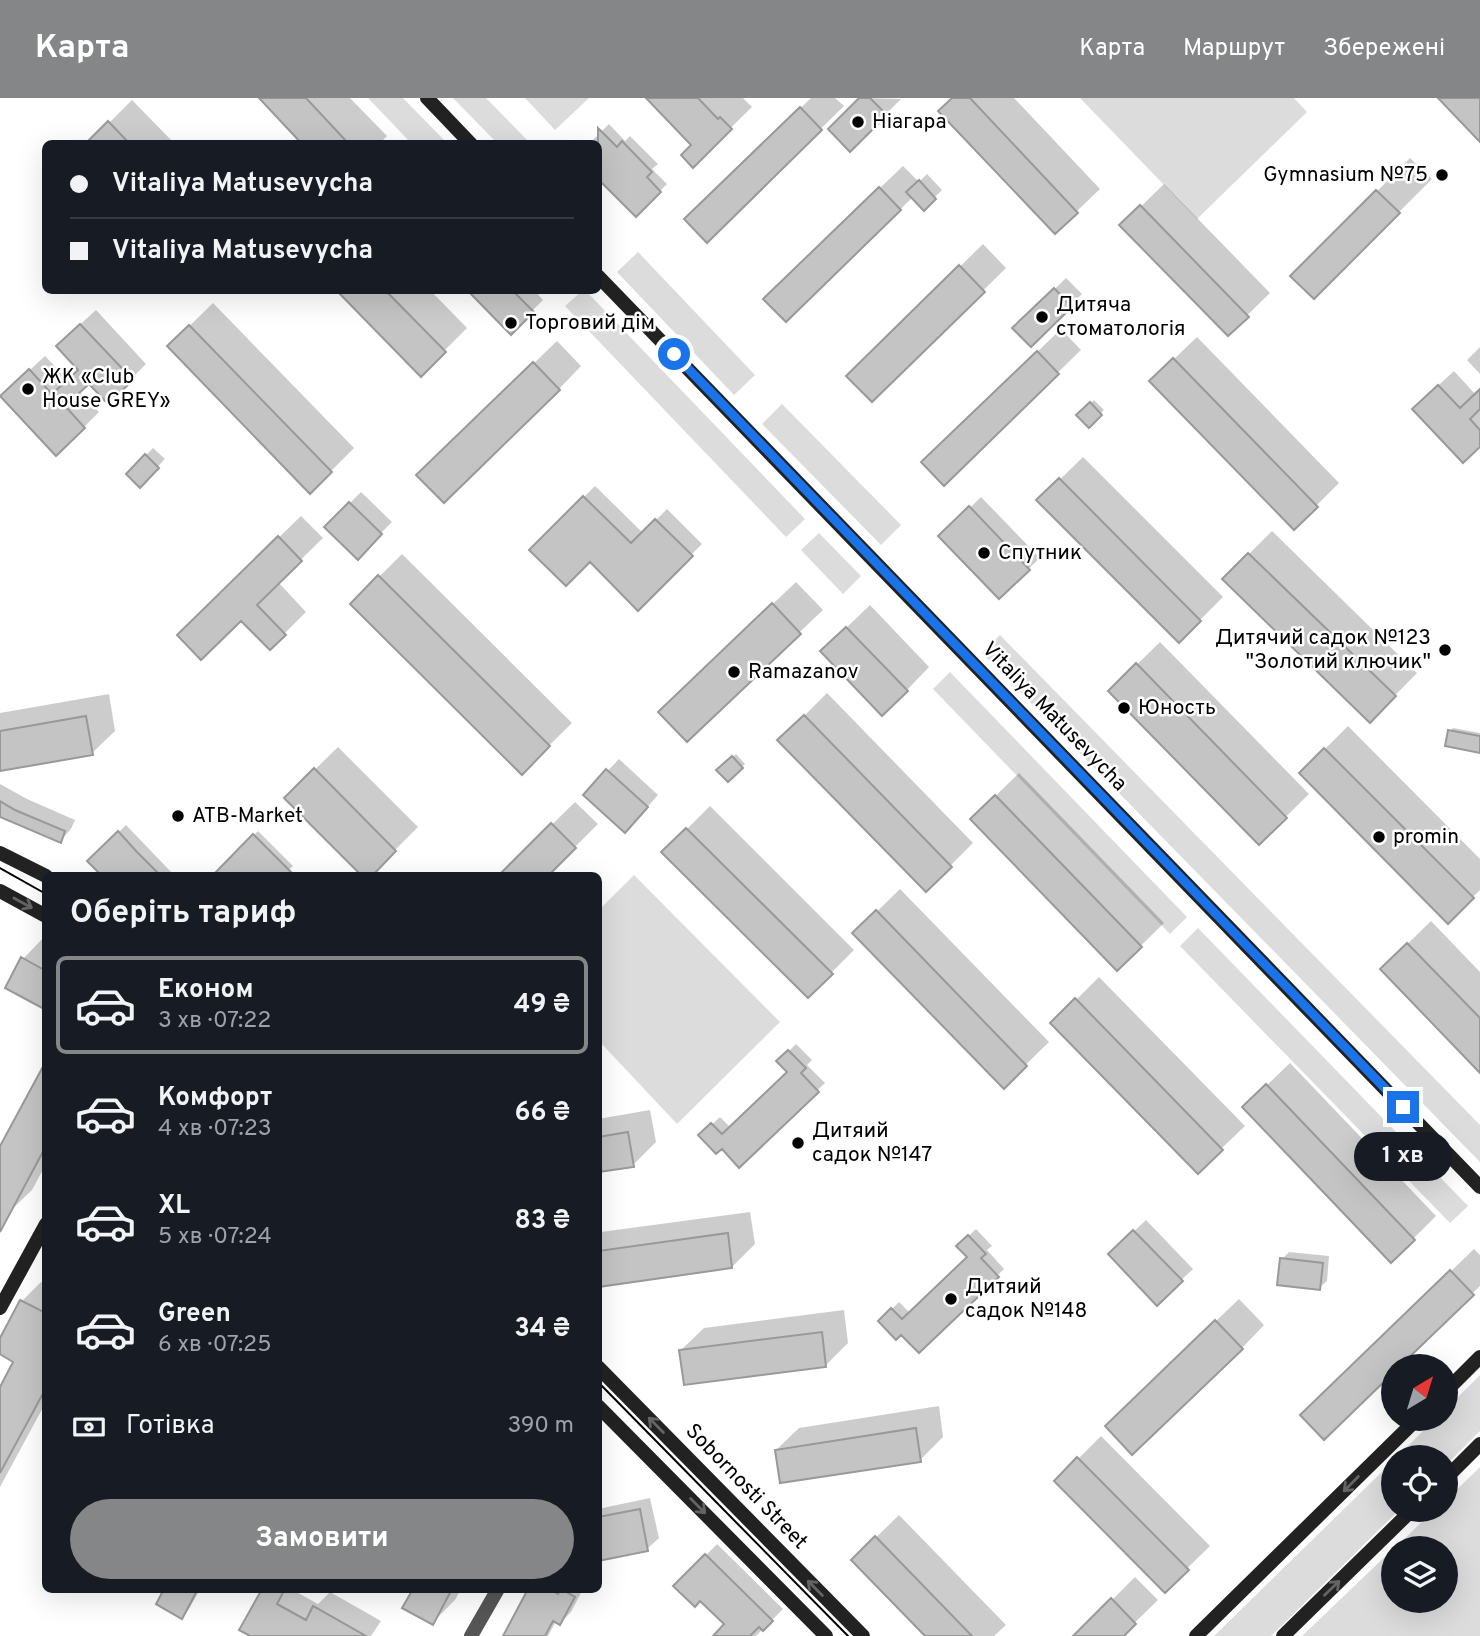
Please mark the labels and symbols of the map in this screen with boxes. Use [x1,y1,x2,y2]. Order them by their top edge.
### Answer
place label: Ніагара [872,109,947,136]
marker: Ніагара [850,114,866,130]
place label: Gymnasium №75 [1263,162,1428,189]
marker: Gymnasium №75 [1434,167,1450,183]
place label: Дитяча стоматологія [1056,292,1185,343]
marker: Дитяча стоматологія [1034,309,1050,325]
place label: Торговий дім [525,310,655,337]
marker: Торговий дім [503,315,519,331]
route start [658,338,690,370]
place label: ЖК «Club House GREY» [42,364,171,415]
marker: ЖК «Club House GREY» [20,381,36,397]
place label: Спутник [998,540,1082,567]
marker: Спутник [976,545,992,561]
place label: Дитячий садок №123 "Золотий ключик" [1215,625,1431,676]
street label: Vitaliya Matusevycha [976,636,1132,798]
marker: Дитячий садок №123 "Золотий ключик" [1437,642,1453,658]
place label: Ramazanov [748,659,859,686]
marker: Ramazanov [726,664,742,680]
place label: Юность [1138,695,1216,722]
marker: Юность [1116,700,1132,716]
place label: ATB-Market [192,803,303,830]
marker: ATB-Market [170,808,186,824]
place label: promin [1393,824,1459,851]
marker: promin [1371,829,1387,845]
one-way arrow [12,897,33,910]
route end [1387,1091,1419,1123]
place label: Дитяий садок №147 [812,1118,932,1169]
callout: 1 хв [1354,1132,1452,1180]
marker: Дитяий садок №147 [790,1135,806,1151]
place label: Дитяий садок №148 [965,1274,1087,1325]
marker: Дитяий садок №148 [943,1291,959,1307]
north arrow [1381,1354,1458,1432]
one-way arrow [648,1417,665,1434]
street label: Sobornosti Street [679,1418,813,1556]
one-way arrow [1342,1476,1359,1493]
one-way arrow [690,1498,707,1515]
one-way arrow [807,1579,824,1596]
one-way arrow [1323,1580,1340,1597]

